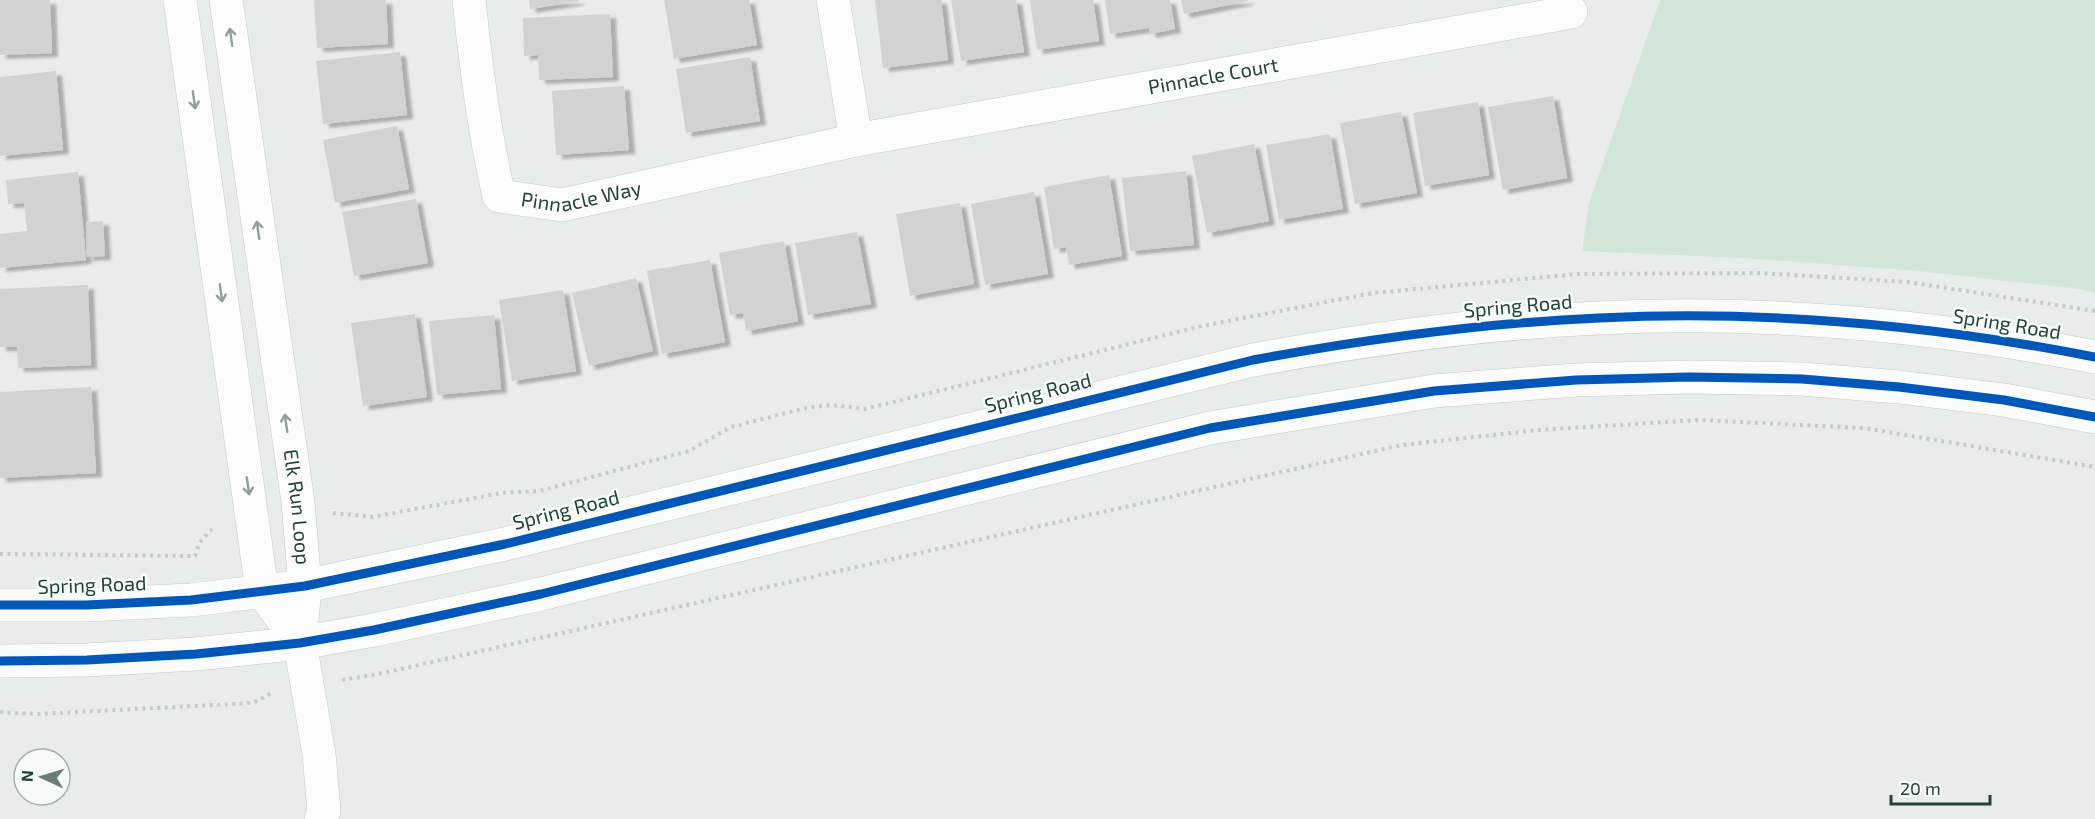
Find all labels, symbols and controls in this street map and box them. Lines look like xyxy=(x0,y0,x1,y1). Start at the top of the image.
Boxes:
one-way arrow xyxy=(226,28,237,47)
street label: Pinnacle Court xyxy=(1146,52,1280,98)
one-way arrow xyxy=(188,89,199,109)
street label: Pinnacle Way xyxy=(520,175,644,216)
one-way arrow xyxy=(253,221,264,241)
one-way arrow xyxy=(215,282,226,302)
street label: Spring Road xyxy=(1463,288,1573,322)
street label: Spring Road xyxy=(1951,303,2063,343)
street label: Spring Road xyxy=(982,367,1094,417)
one-way arrow xyxy=(281,414,292,434)
street label: Elk Run Loop xyxy=(280,448,316,566)
one-way arrow xyxy=(243,475,254,495)
street label: Spring Road xyxy=(510,484,622,534)
street label: Spring Road xyxy=(37,570,147,598)
north arrow xyxy=(12,747,72,807)
scale bar xyxy=(1891,768,1990,806)
text: N xyxy=(17,769,36,782)
text: 20 m xyxy=(1900,777,1941,799)

